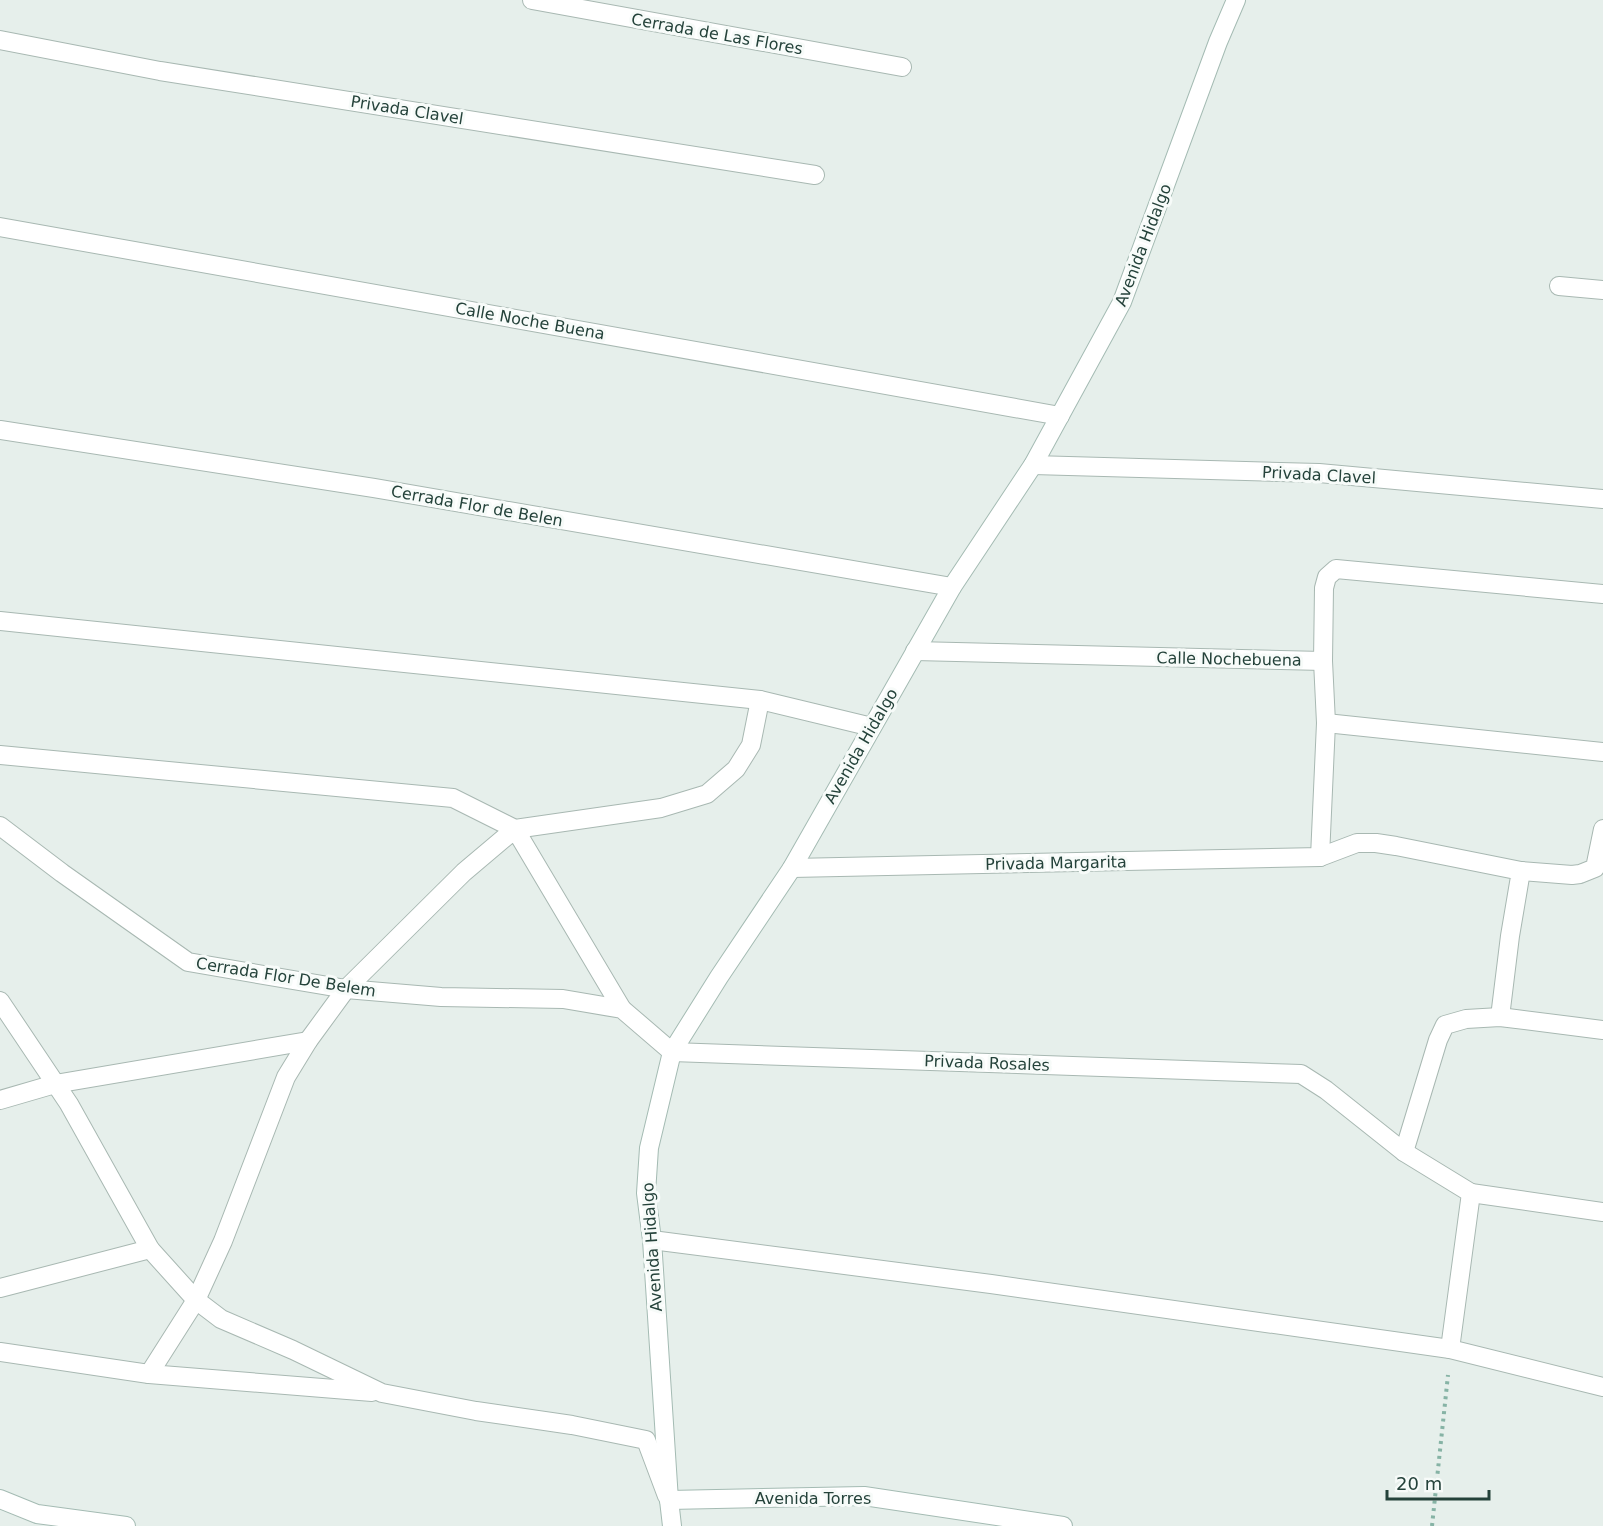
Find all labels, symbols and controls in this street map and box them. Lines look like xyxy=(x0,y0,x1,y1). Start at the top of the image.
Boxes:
street label: Cerrada de Las Flores xyxy=(630,10,804,58)
street label: Privada Clavel xyxy=(349,92,465,128)
street label: Avenida Hidalgo xyxy=(1111,181,1175,309)
street label: Calle Noche Buena xyxy=(454,299,606,343)
street label: Privada Clavel xyxy=(1262,463,1376,487)
street label: Cerrada Flor de Belen xyxy=(390,482,564,530)
street label: Calle Nochebuena xyxy=(1156,648,1302,670)
street label: Avenida Hidalgo xyxy=(820,685,902,807)
street label: Privada Margarita xyxy=(985,852,1127,874)
street label: Cerrada Flor De Belem xyxy=(195,953,377,1001)
street label: Privada Rosales xyxy=(924,1051,1050,1075)
street label: Avenida Hidalgo xyxy=(638,1182,666,1312)
scale bar xyxy=(1387,1463,1489,1501)
text: 20 m xyxy=(1396,1473,1442,1494)
street label: Avenida Torres xyxy=(755,1489,871,1508)

